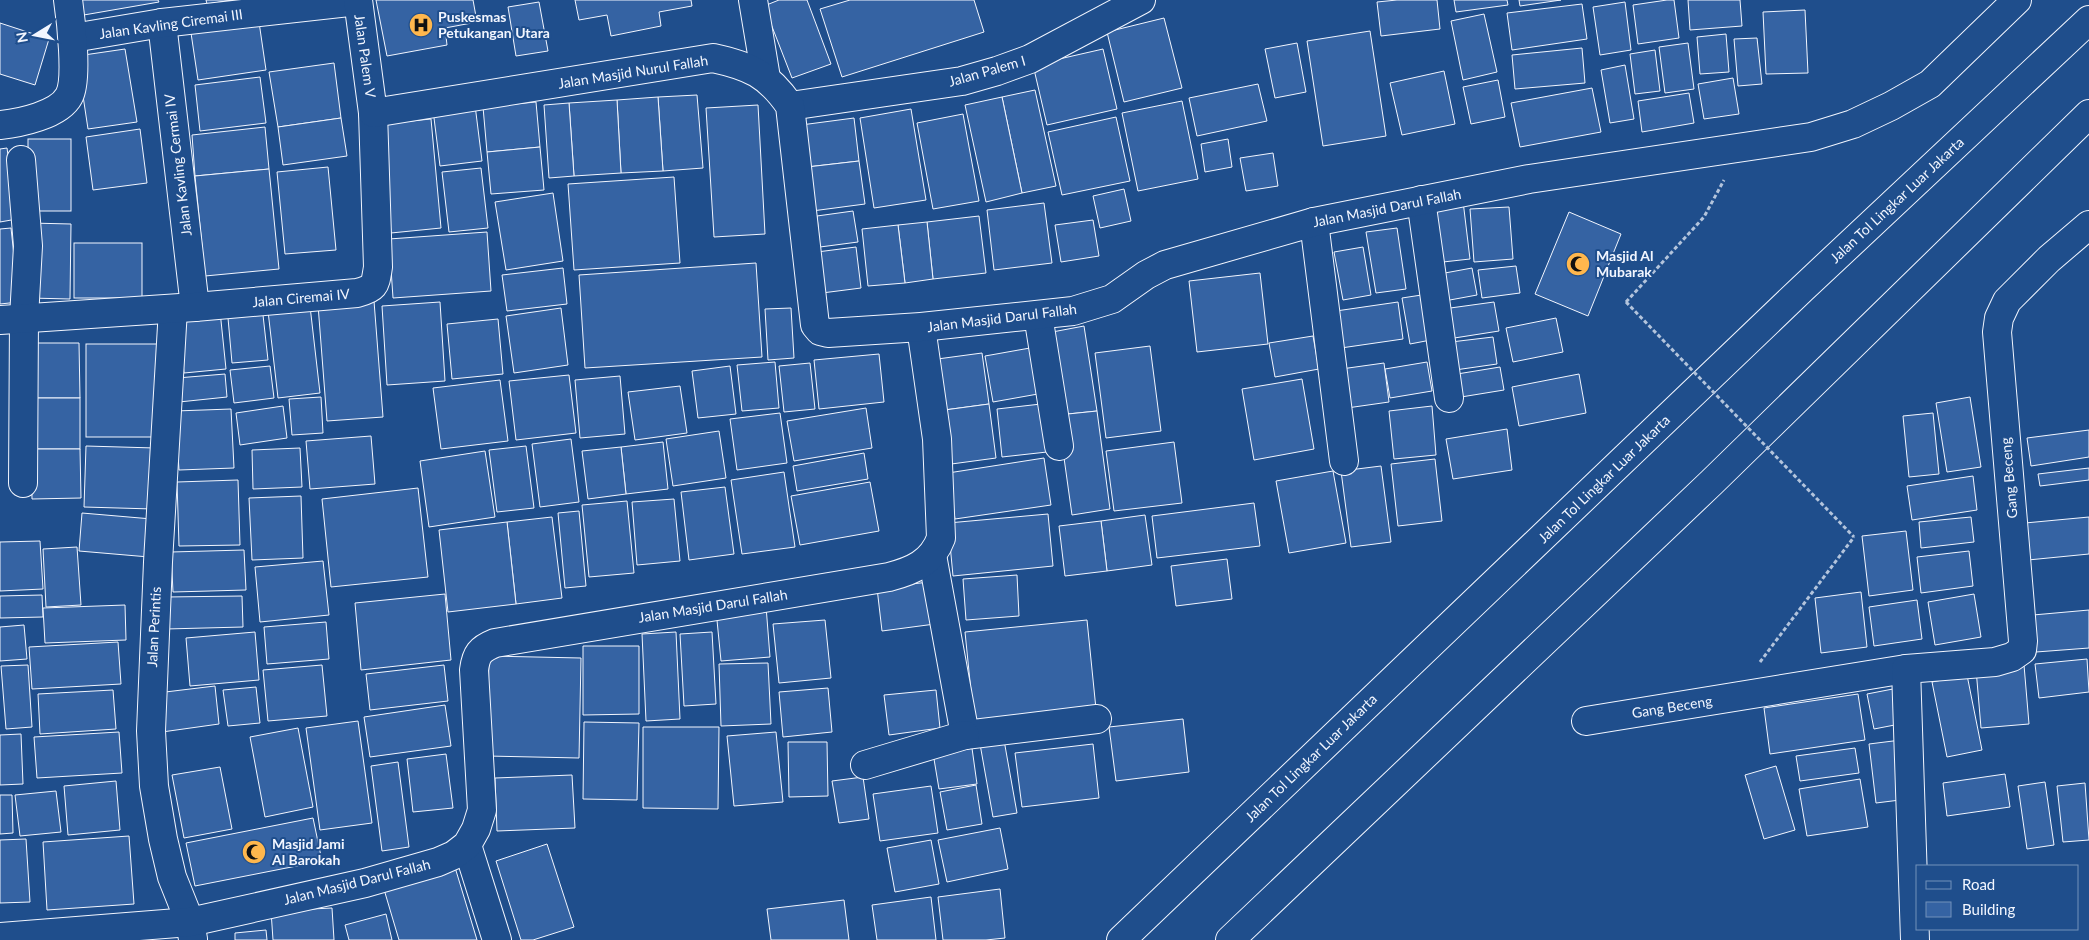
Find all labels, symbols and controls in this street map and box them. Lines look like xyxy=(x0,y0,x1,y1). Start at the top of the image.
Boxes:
street label: Jalan Kavling Ciremai III xyxy=(98,5,244,42)
place label: Puskesmas Petukangan Utara xyxy=(438,8,550,41)
north arrow xyxy=(10,10,60,60)
hospital icon: Puskesmas Petukangan Utara xyxy=(408,12,434,38)
street label: Jalan Palem V xyxy=(351,13,380,99)
text: N xyxy=(12,31,31,44)
street label: Jalan Masjid Nurul Fallah xyxy=(557,51,709,92)
street label: Jalan Palem I xyxy=(946,51,1027,90)
street label: Jalan Kavling Cermai IV xyxy=(160,92,195,237)
street label: Jalan Tol Lingkar Luar Jakarta xyxy=(1826,133,1967,266)
street label: Jalan Masjid Darul Fallah xyxy=(1311,185,1462,230)
place label: Masjid Al Mubarak xyxy=(1596,247,1653,280)
mosque icon: Masjid Al Mubarak xyxy=(1565,251,1591,277)
street label: Jalan Ciremai IV xyxy=(251,285,351,310)
street label: Jalan Masjid Darul Fallah xyxy=(926,300,1078,335)
street label: Jalan Tol Lingkar Luar Jakarta xyxy=(1534,411,1673,546)
street label: Gang Beceng xyxy=(1996,437,2021,519)
street label: Jalan Masjid Darul Fallah xyxy=(637,585,789,626)
street label: Jalan Perintis xyxy=(143,586,164,668)
street label: Jalan Tol Lingkar Luar Jakarta xyxy=(1241,690,1380,825)
street label: Gang Beceng xyxy=(1630,692,1713,721)
place label: Masjid Jami Al Barokah xyxy=(271,835,345,868)
mosque icon: Masjid Jami Al Barokah xyxy=(241,839,267,865)
street label: Jalan Masjid Darul Fallah xyxy=(282,855,432,908)
legend xyxy=(1916,865,2079,930)
text: Road xyxy=(1962,875,1995,893)
text: Building xyxy=(1962,900,2015,918)

